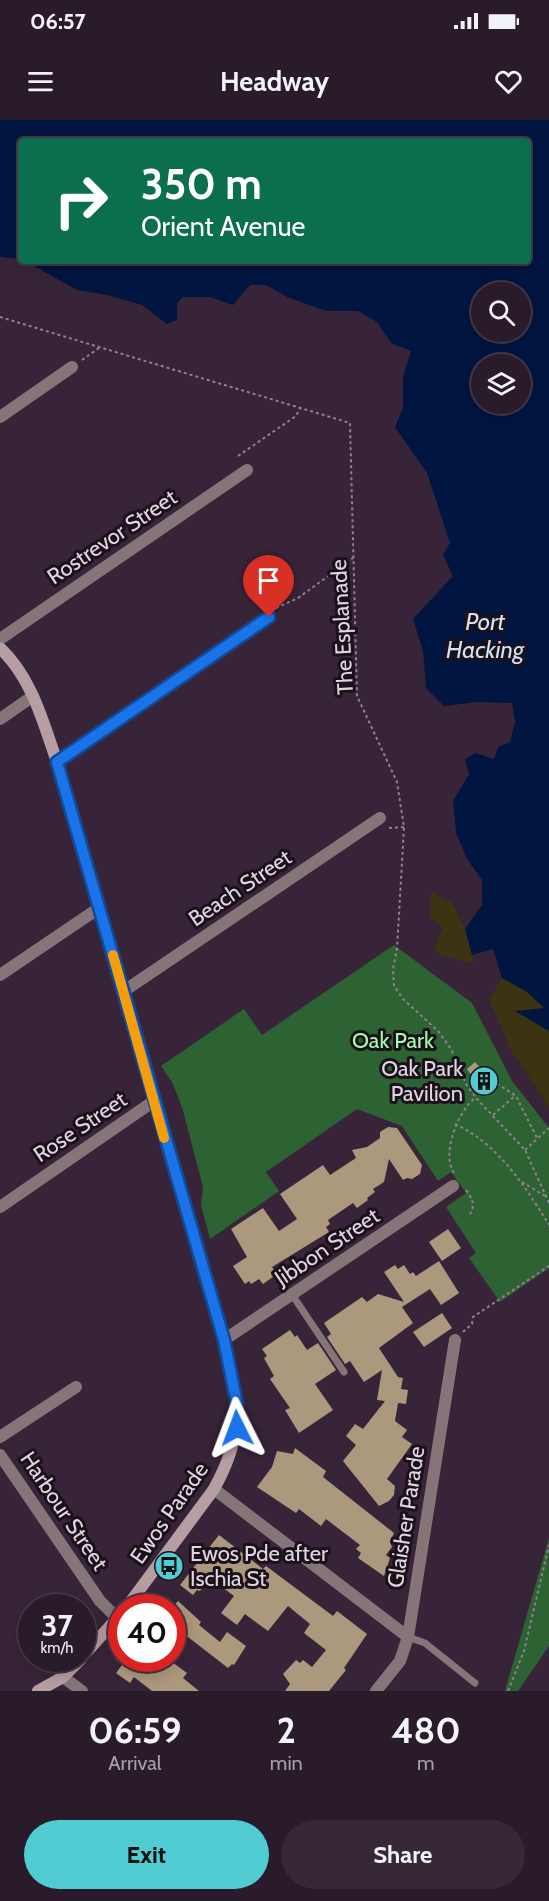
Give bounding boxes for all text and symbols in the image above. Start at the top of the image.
text: 06:57 [30,8,86,35]
icon: menu [24,65,57,98]
text: Headway [220,65,329,98]
icon: heart [492,65,525,98]
text: 350 m [141,158,262,210]
icon: right [42,162,120,240]
text: Orient Avenue [141,210,305,243]
map controls [471,282,531,414]
button: search [471,282,531,342]
button: layers [471,354,531,414]
street label: Rostrevor Street [42,483,182,590]
pin [243,555,294,617]
street label: The Esplanade [325,559,359,695]
icon: arrive [252,564,285,597]
water label: Port Hacking [446,607,525,664]
street label: Beach Street [183,843,297,932]
park label: Oak Park [352,1027,434,1054]
place label: Oak Park Pavilion [381,1055,463,1107]
building icon: Oak Park Pavilion [468,1065,500,1097]
street label: Rose Street [28,1086,132,1168]
street label: Jibbon Street [269,1202,385,1292]
position arrow [205,1396,269,1460]
street label: Glaisher Parade [381,1444,431,1590]
street label: Harbour Street [14,1447,114,1576]
street label: Ewos Parade [124,1457,214,1569]
place label: Ewos Pde after Ischia St [190,1540,328,1592]
bus stop icon: Ewos Pde after Ischia St [153,1550,185,1582]
speed limit sign: 40 [108,1594,186,1672]
text: 37 [41,1607,73,1644]
text: km/h [41,1639,73,1657]
text: 06:59 [88,1708,182,1752]
text: 2 [277,1708,296,1752]
text: 480 [391,1708,461,1752]
text: Arrival [108,1751,162,1775]
text: min [270,1751,303,1775]
text: m [417,1751,435,1775]
button: Exit [24,1820,269,1889]
button: Share [281,1820,525,1889]

